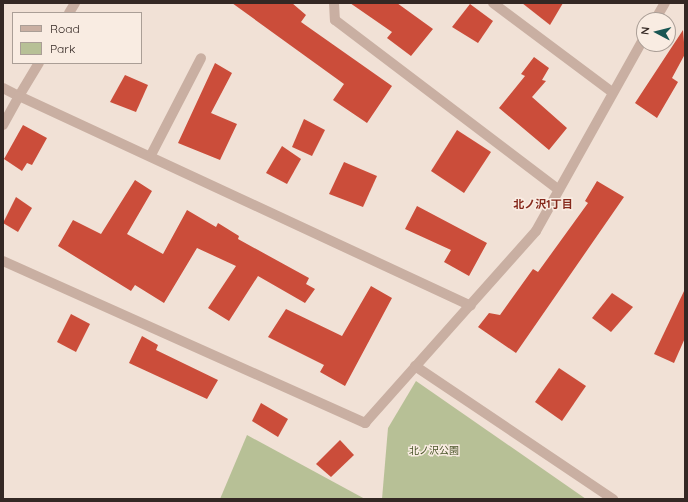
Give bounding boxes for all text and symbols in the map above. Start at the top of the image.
legend [12,12,142,64]
north arrow [636,12,676,52]
text: Road [50,21,80,36]
text: N [638,26,653,36]
text: Park [50,41,75,56]
district label: 北ノ沢1丁目 [513,197,573,211]
park label: 北ノ沢公園 [409,445,459,457]

